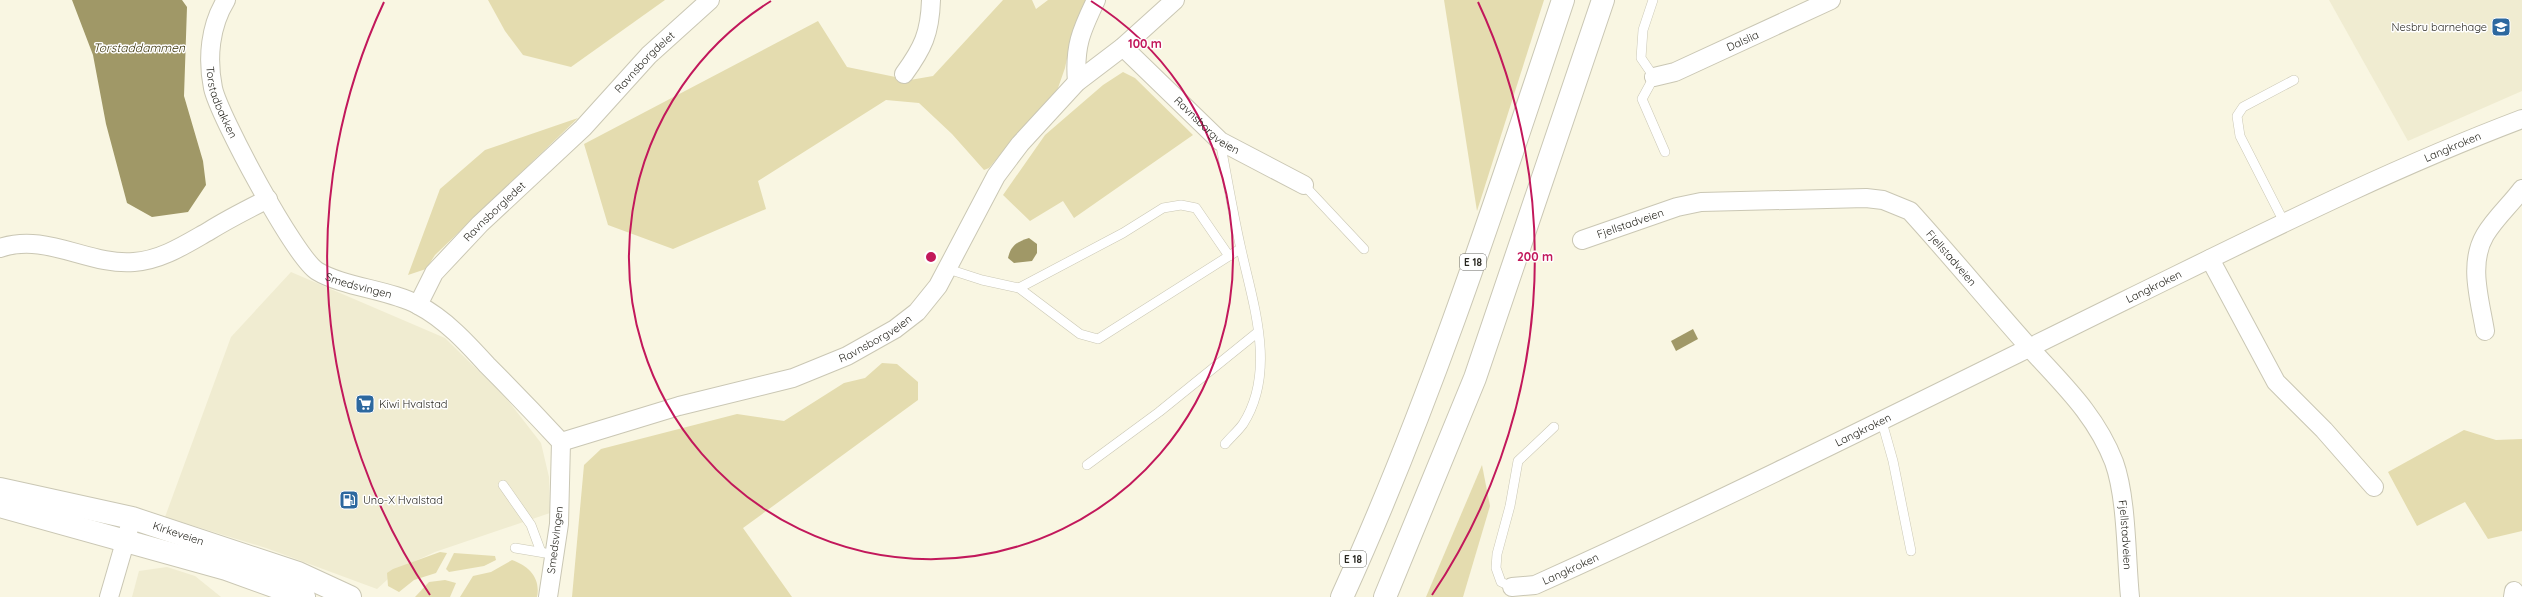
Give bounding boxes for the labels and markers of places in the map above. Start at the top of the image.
school or university icon: Nesbru barnehage [2490,16,2512,38]
place label: Nesbru barnehage [2392,20,2487,34]
centre of rings [924,250,938,264]
supermarket icon: Kiwi Hvalstad [354,393,376,415]
place label: Kiwi Hvalstad [379,397,448,411]
fuel station icon: Uno-X Hvalstad [338,489,360,511]
place label: Uno-X Hvalstad [363,493,443,507]

